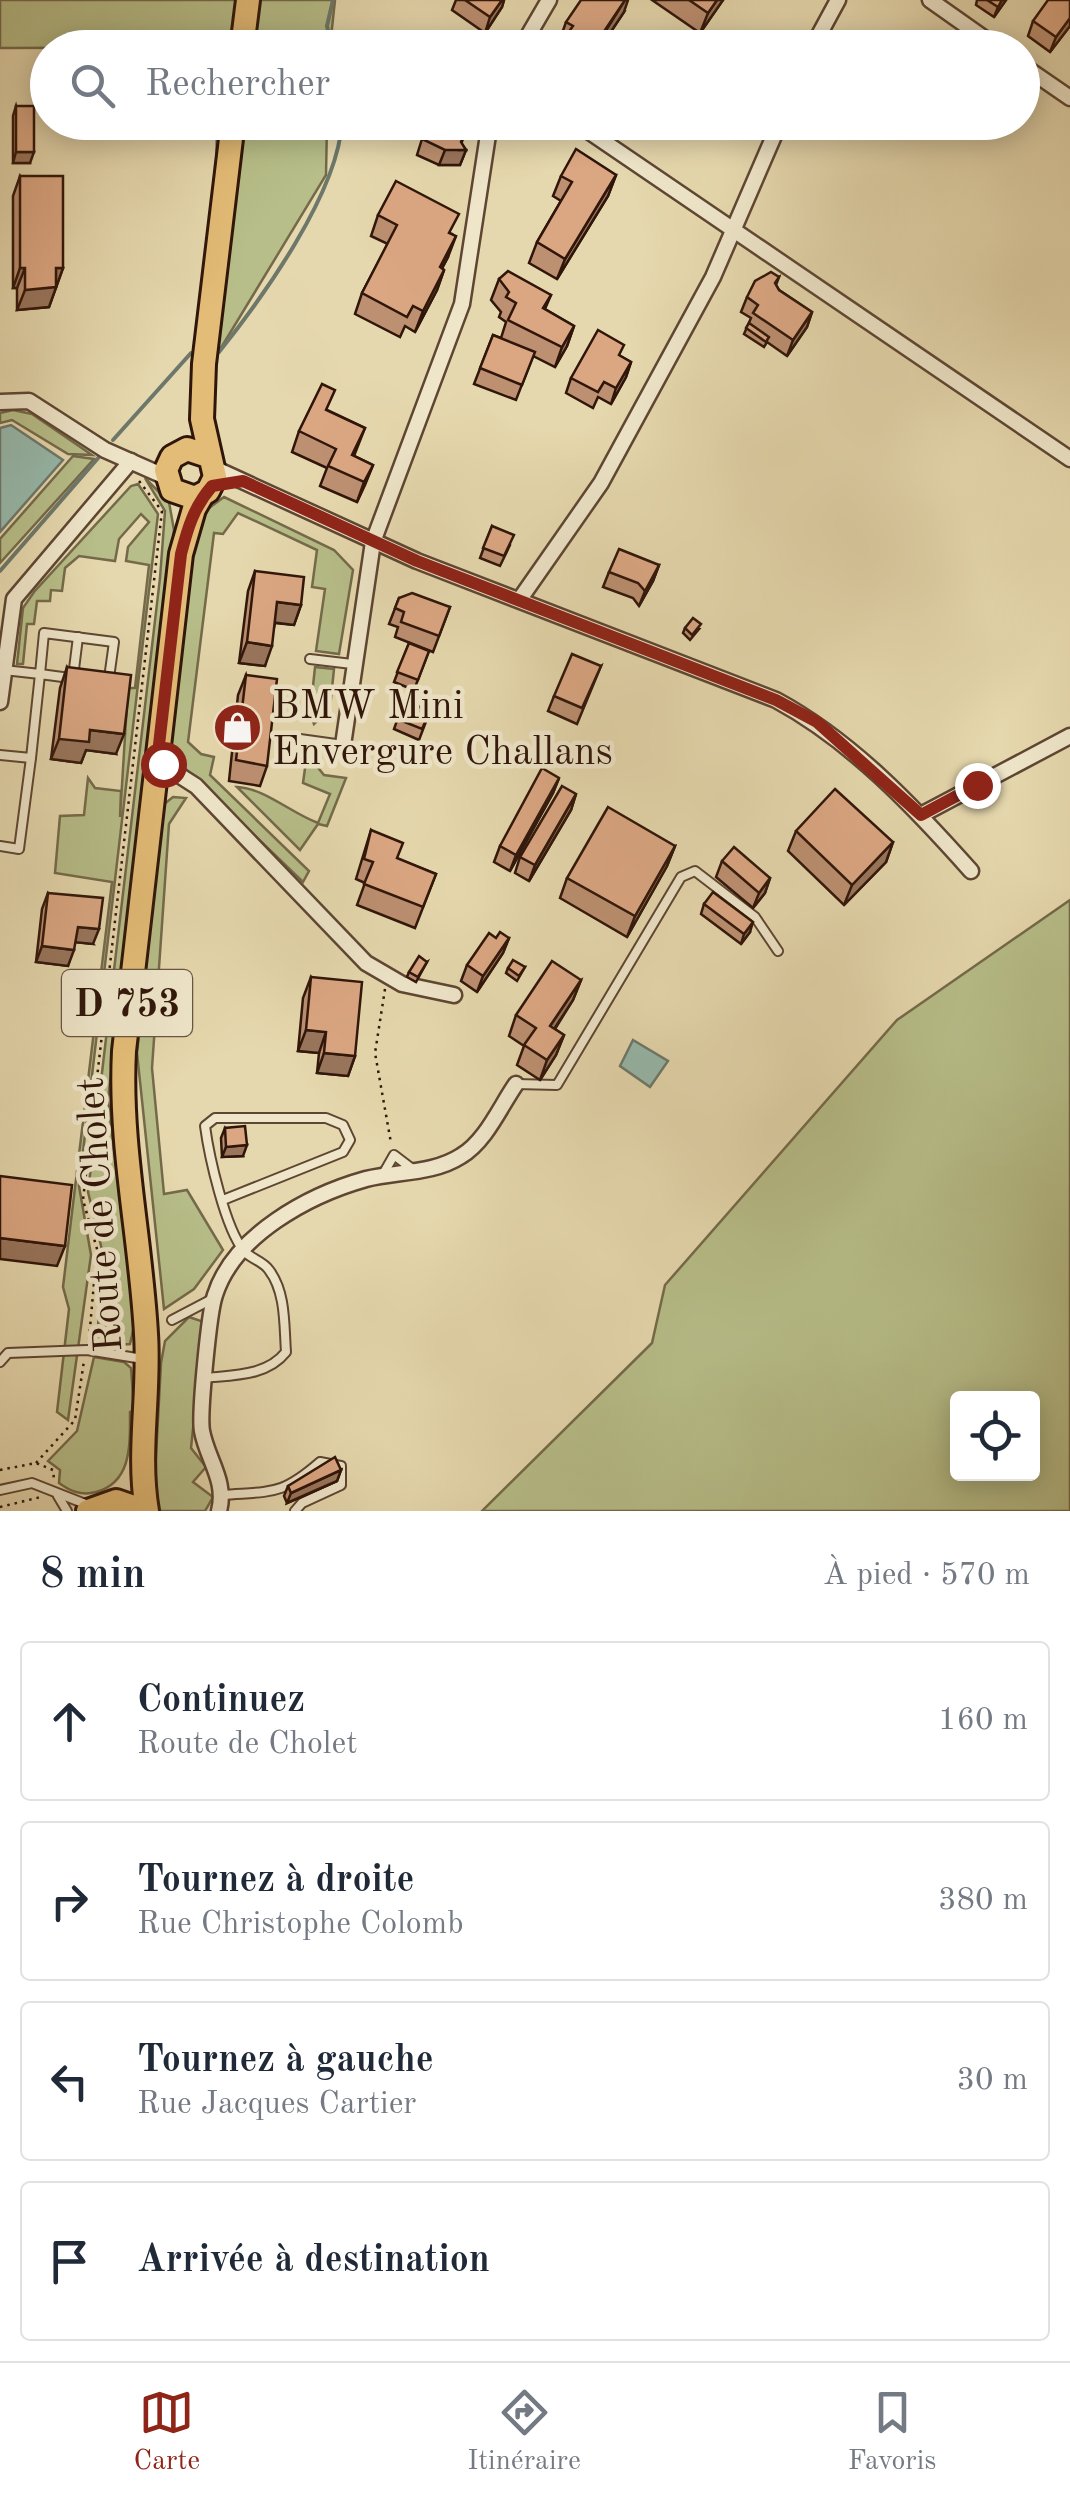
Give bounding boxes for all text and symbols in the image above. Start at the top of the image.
search box [30,30,1040,140]
icon: search [65,58,120,113]
text: Rechercher [145,66,330,104]
place label: BMW Mini Envergure Challans [272,688,613,774]
shop icon: BMW Mini Envergure Challans [211,701,263,753]
route start [141,742,187,788]
route end [955,763,1001,809]
road number: D 753 [62,970,192,1036]
street label: Route de Cholet [72,1076,132,1354]
map controls [950,1391,1040,1481]
button: locate [950,1391,1040,1481]
text: 8 min [40,1555,146,1597]
text: À pied · 570 m [823,1560,1030,1592]
text: Continuez [137,1682,305,1720]
icon: ahead [42,1694,97,1749]
text: 160 m [938,1705,1028,1737]
text: Route de Cholet [137,1729,357,1761]
text: Tournez à droite [137,1862,415,1900]
icon: right [42,1874,97,1929]
text: 380 m [938,1885,1028,1917]
text: Rue Christophe Colomb [137,1909,464,1941]
text: Tournez à gauche [137,2042,434,2080]
icon: left [42,2054,97,2109]
text: 30 m [957,2065,1028,2097]
text: Rue Jacques Cartier [137,2089,417,2121]
icon: arrive [42,2234,97,2289]
text: Arrivée à destination [137,2242,490,2280]
tab: Carte [133,2385,200,2480]
tab: Itinéraire [467,2385,581,2480]
tab: Favoris [848,2385,937,2480]

